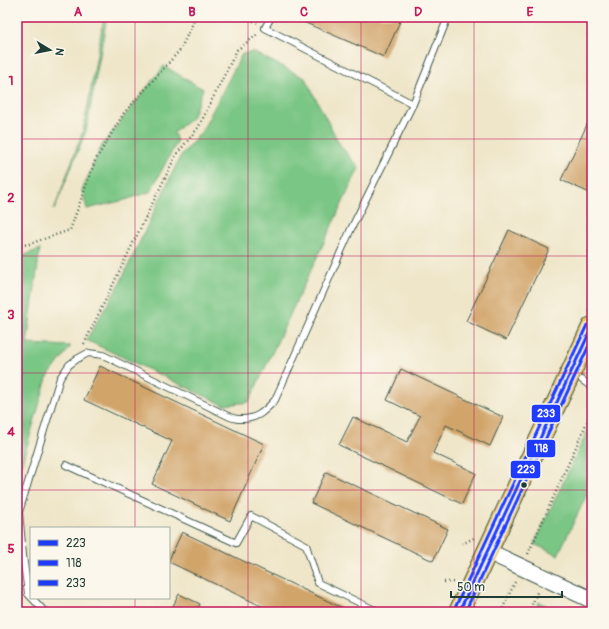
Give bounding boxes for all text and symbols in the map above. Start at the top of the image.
text: A [74,4,83,20]
text: B [188,4,196,20]
text: C [300,4,308,20]
text: D [414,4,422,20]
text: E [527,4,534,20]
north arrow [30,30,70,70]
text: N [52,47,66,57]
text: 1 [8,73,14,89]
text: 2 [7,190,15,206]
text: 3 [7,307,15,323]
line badge: 233 [531,404,561,423]
text: 233 [537,407,555,420]
text: 4 [7,424,15,440]
line badge: 118 [526,439,556,458]
text: 118 [534,442,549,455]
line badge: 223 [510,460,541,479]
text: 223 [517,463,535,476]
unlabelled marker [519,480,529,490]
legend [30,527,170,599]
text: 223 [66,536,86,551]
text: 5 [7,541,15,557]
text: 118 [66,556,81,571]
scale bar [451,573,562,599]
text: 233 [66,576,86,591]
text: 50 m [457,580,485,595]

